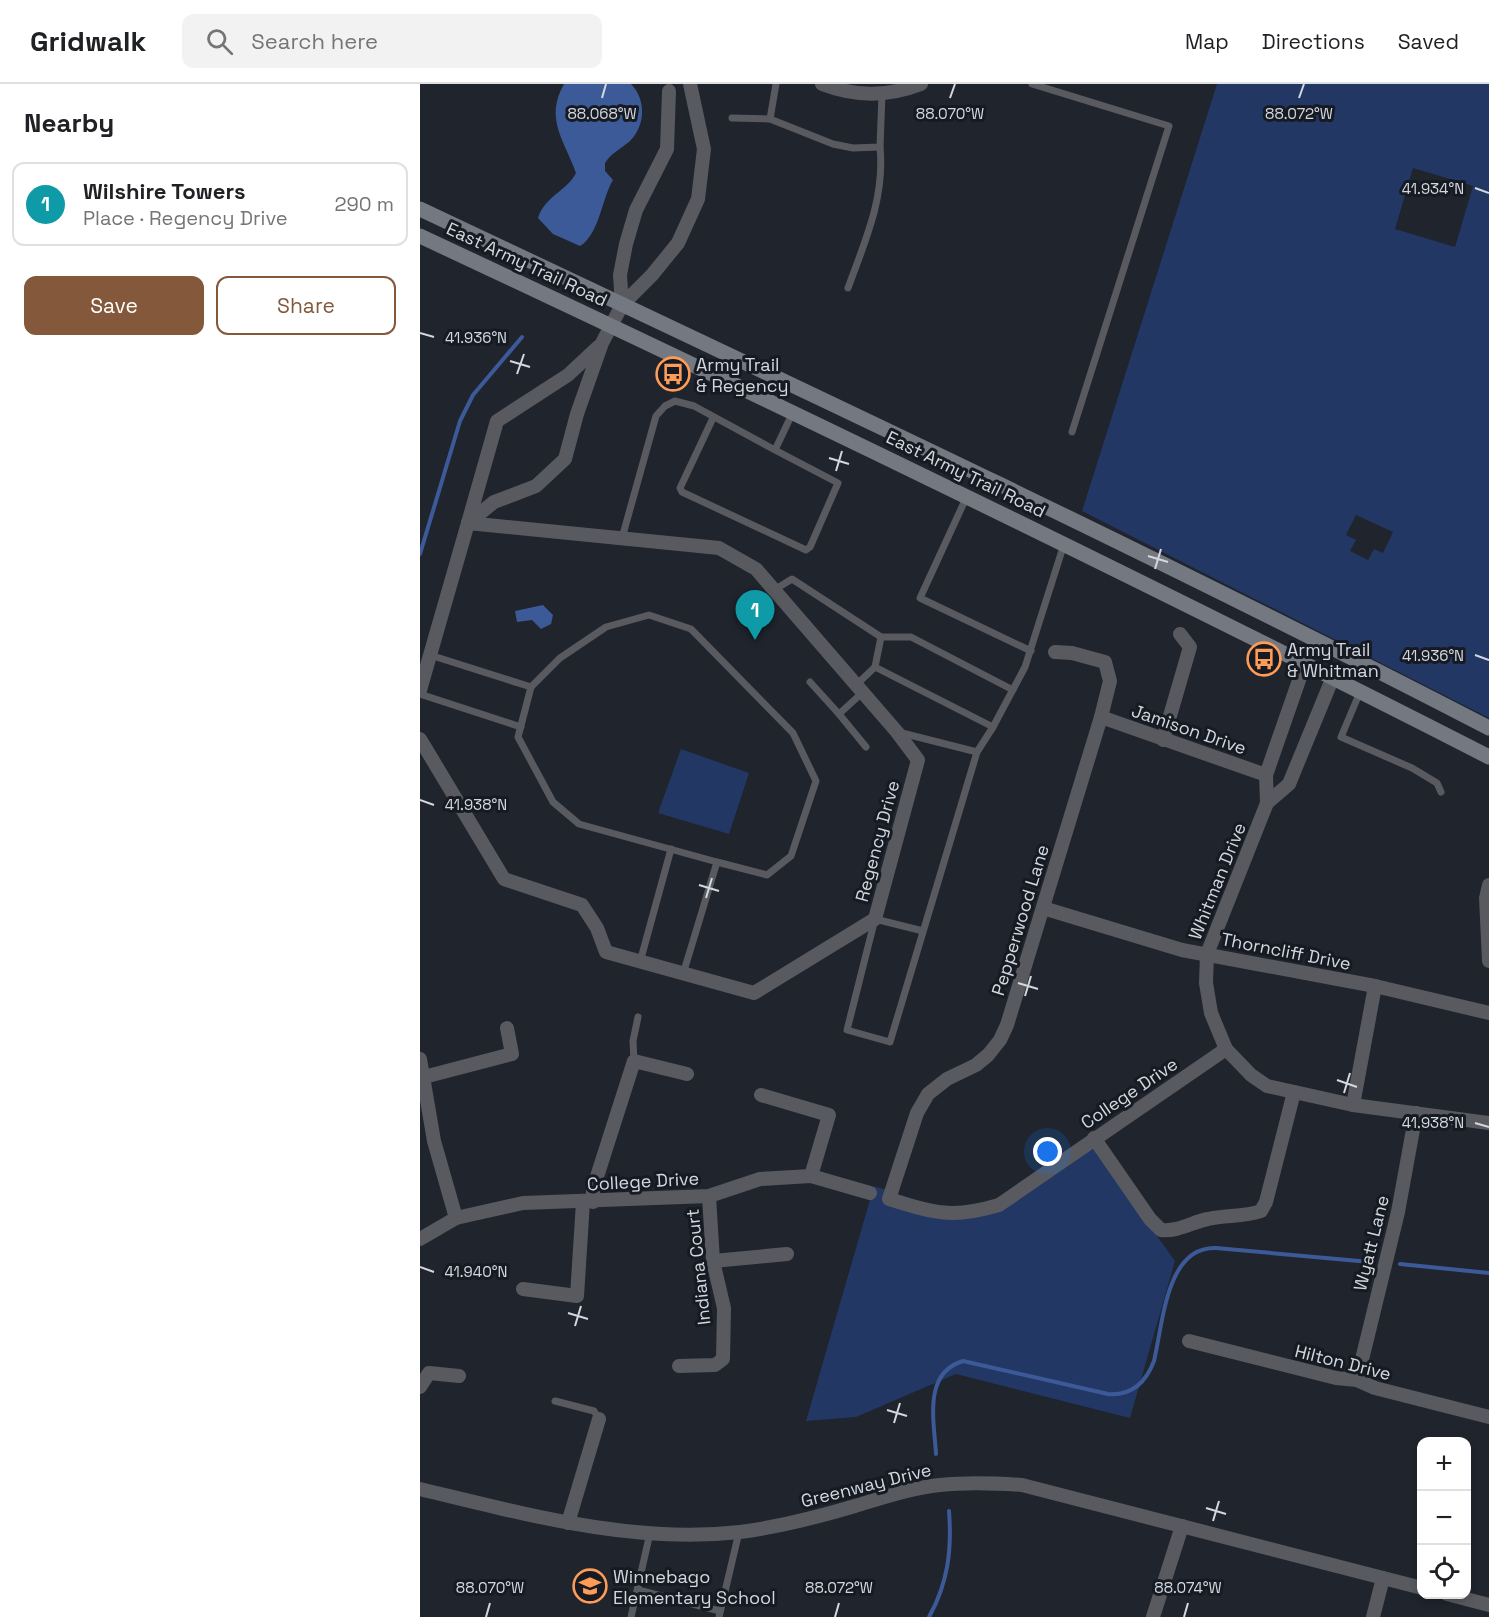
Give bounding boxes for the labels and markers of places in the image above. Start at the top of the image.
place label: Army Trail & Regency [696,353,789,397]
bus stop icon: Army Trail & Regency [655,356,691,392]
pin: 1 [736,590,774,640]
place label: Army Trail & Whitman [1287,638,1379,682]
bus stop icon: Army Trail & Whitman [1246,641,1282,677]
place label: Winnebago Elementary School [613,1565,776,1609]
school or university icon: Winnebago Elementary School [572,1568,608,1604]

